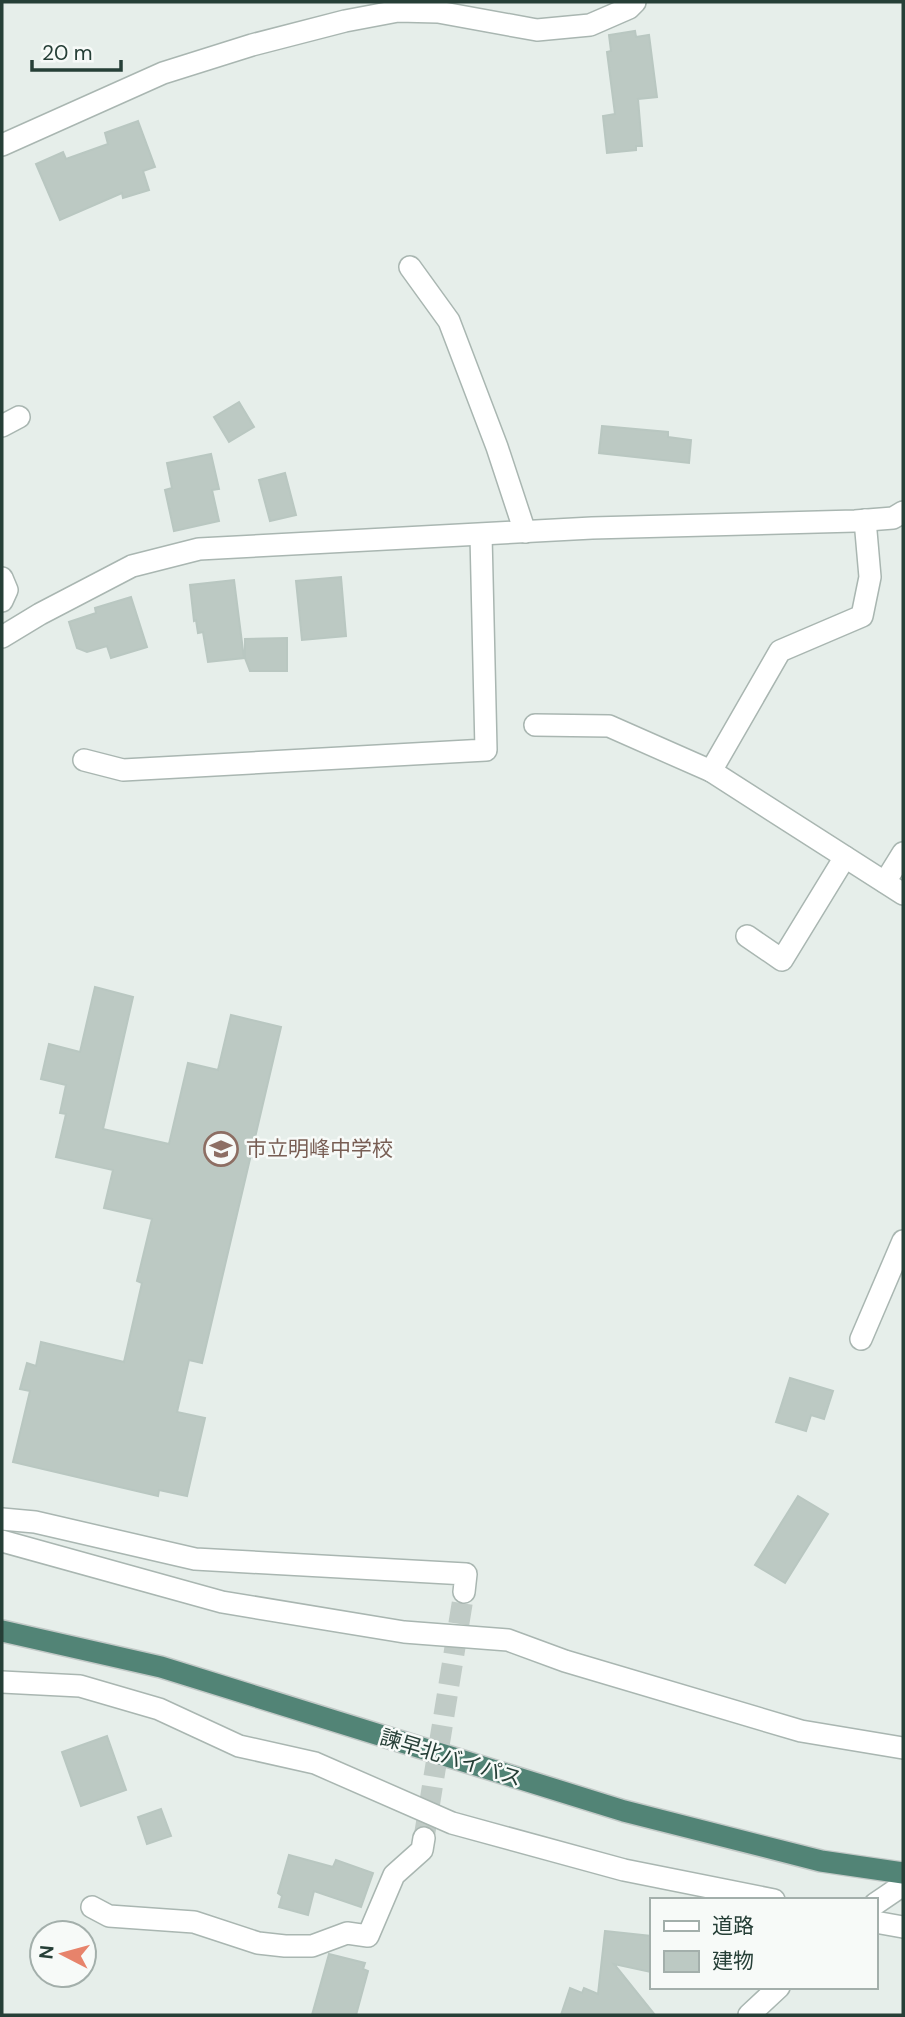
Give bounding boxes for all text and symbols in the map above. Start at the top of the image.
scale bar [32,28,121,72]
text: 20 m [42,39,93,67]
school or university icon: 市立明峰中学校 [202,1130,240,1168]
place label: 市立明峰中学校 [246,1135,393,1163]
street label: 諫早北バイパス [377,1723,525,1793]
legend [650,1898,877,1989]
text: 道路 [712,1912,754,1940]
north arrow [28,1919,98,1989]
text: N [33,1944,60,1960]
text: 建物 [712,1947,754,1975]

